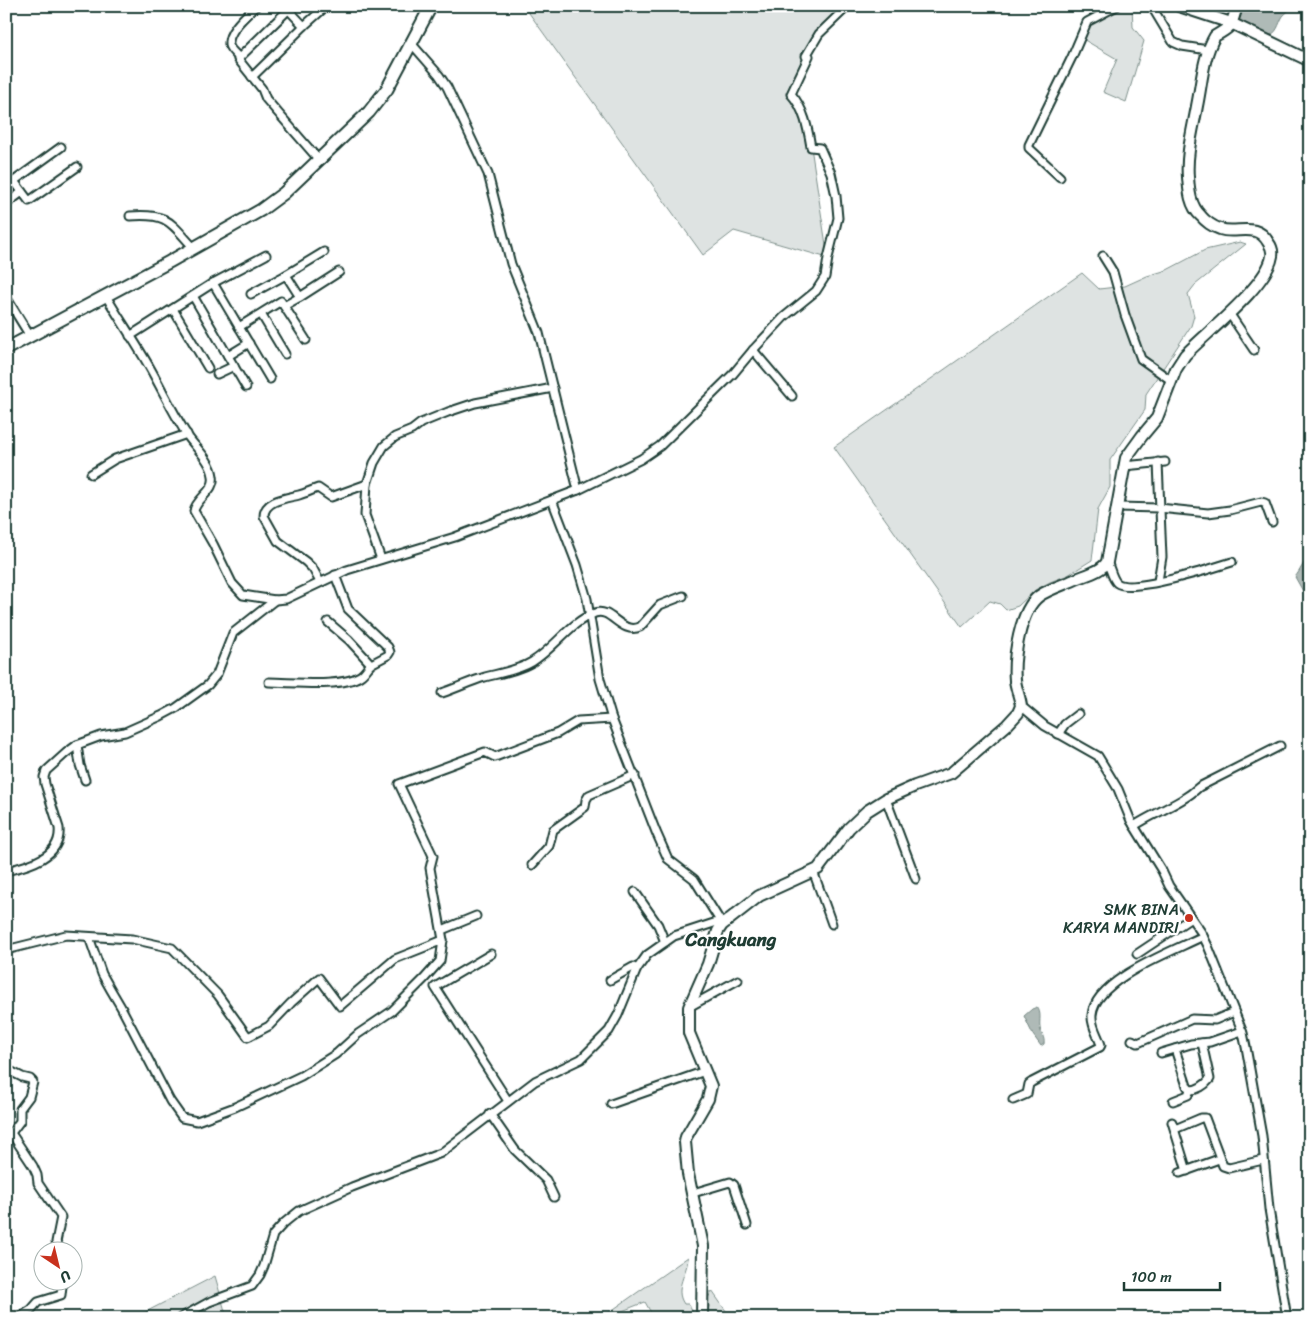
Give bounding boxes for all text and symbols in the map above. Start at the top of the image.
place label: SMK BINA KARYA MANDIRI [1063,895,1179,942]
marker: SMK BINA KARYA MANDIRI [1183,912,1195,924]
district label: Cangkuang [685,923,777,956]
north arrow [32,1242,82,1292]
scale bar [1124,1259,1220,1291]
text: U [54,1263,76,1290]
text: 100 m [1131,1264,1172,1290]

